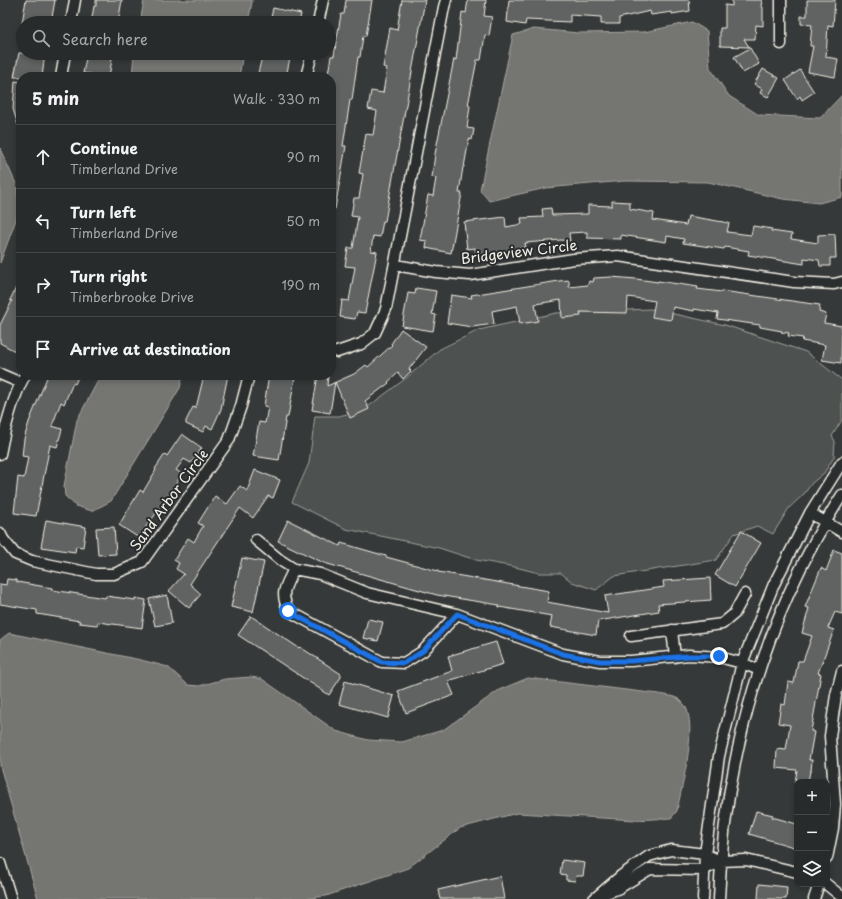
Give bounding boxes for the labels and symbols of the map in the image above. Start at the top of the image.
street label: Bridgeview Circle [460,234,578,269]
street label: Sand Arbor Circle [124,444,213,555]
route start [279,602,297,620]
route end [710,647,728,665]

